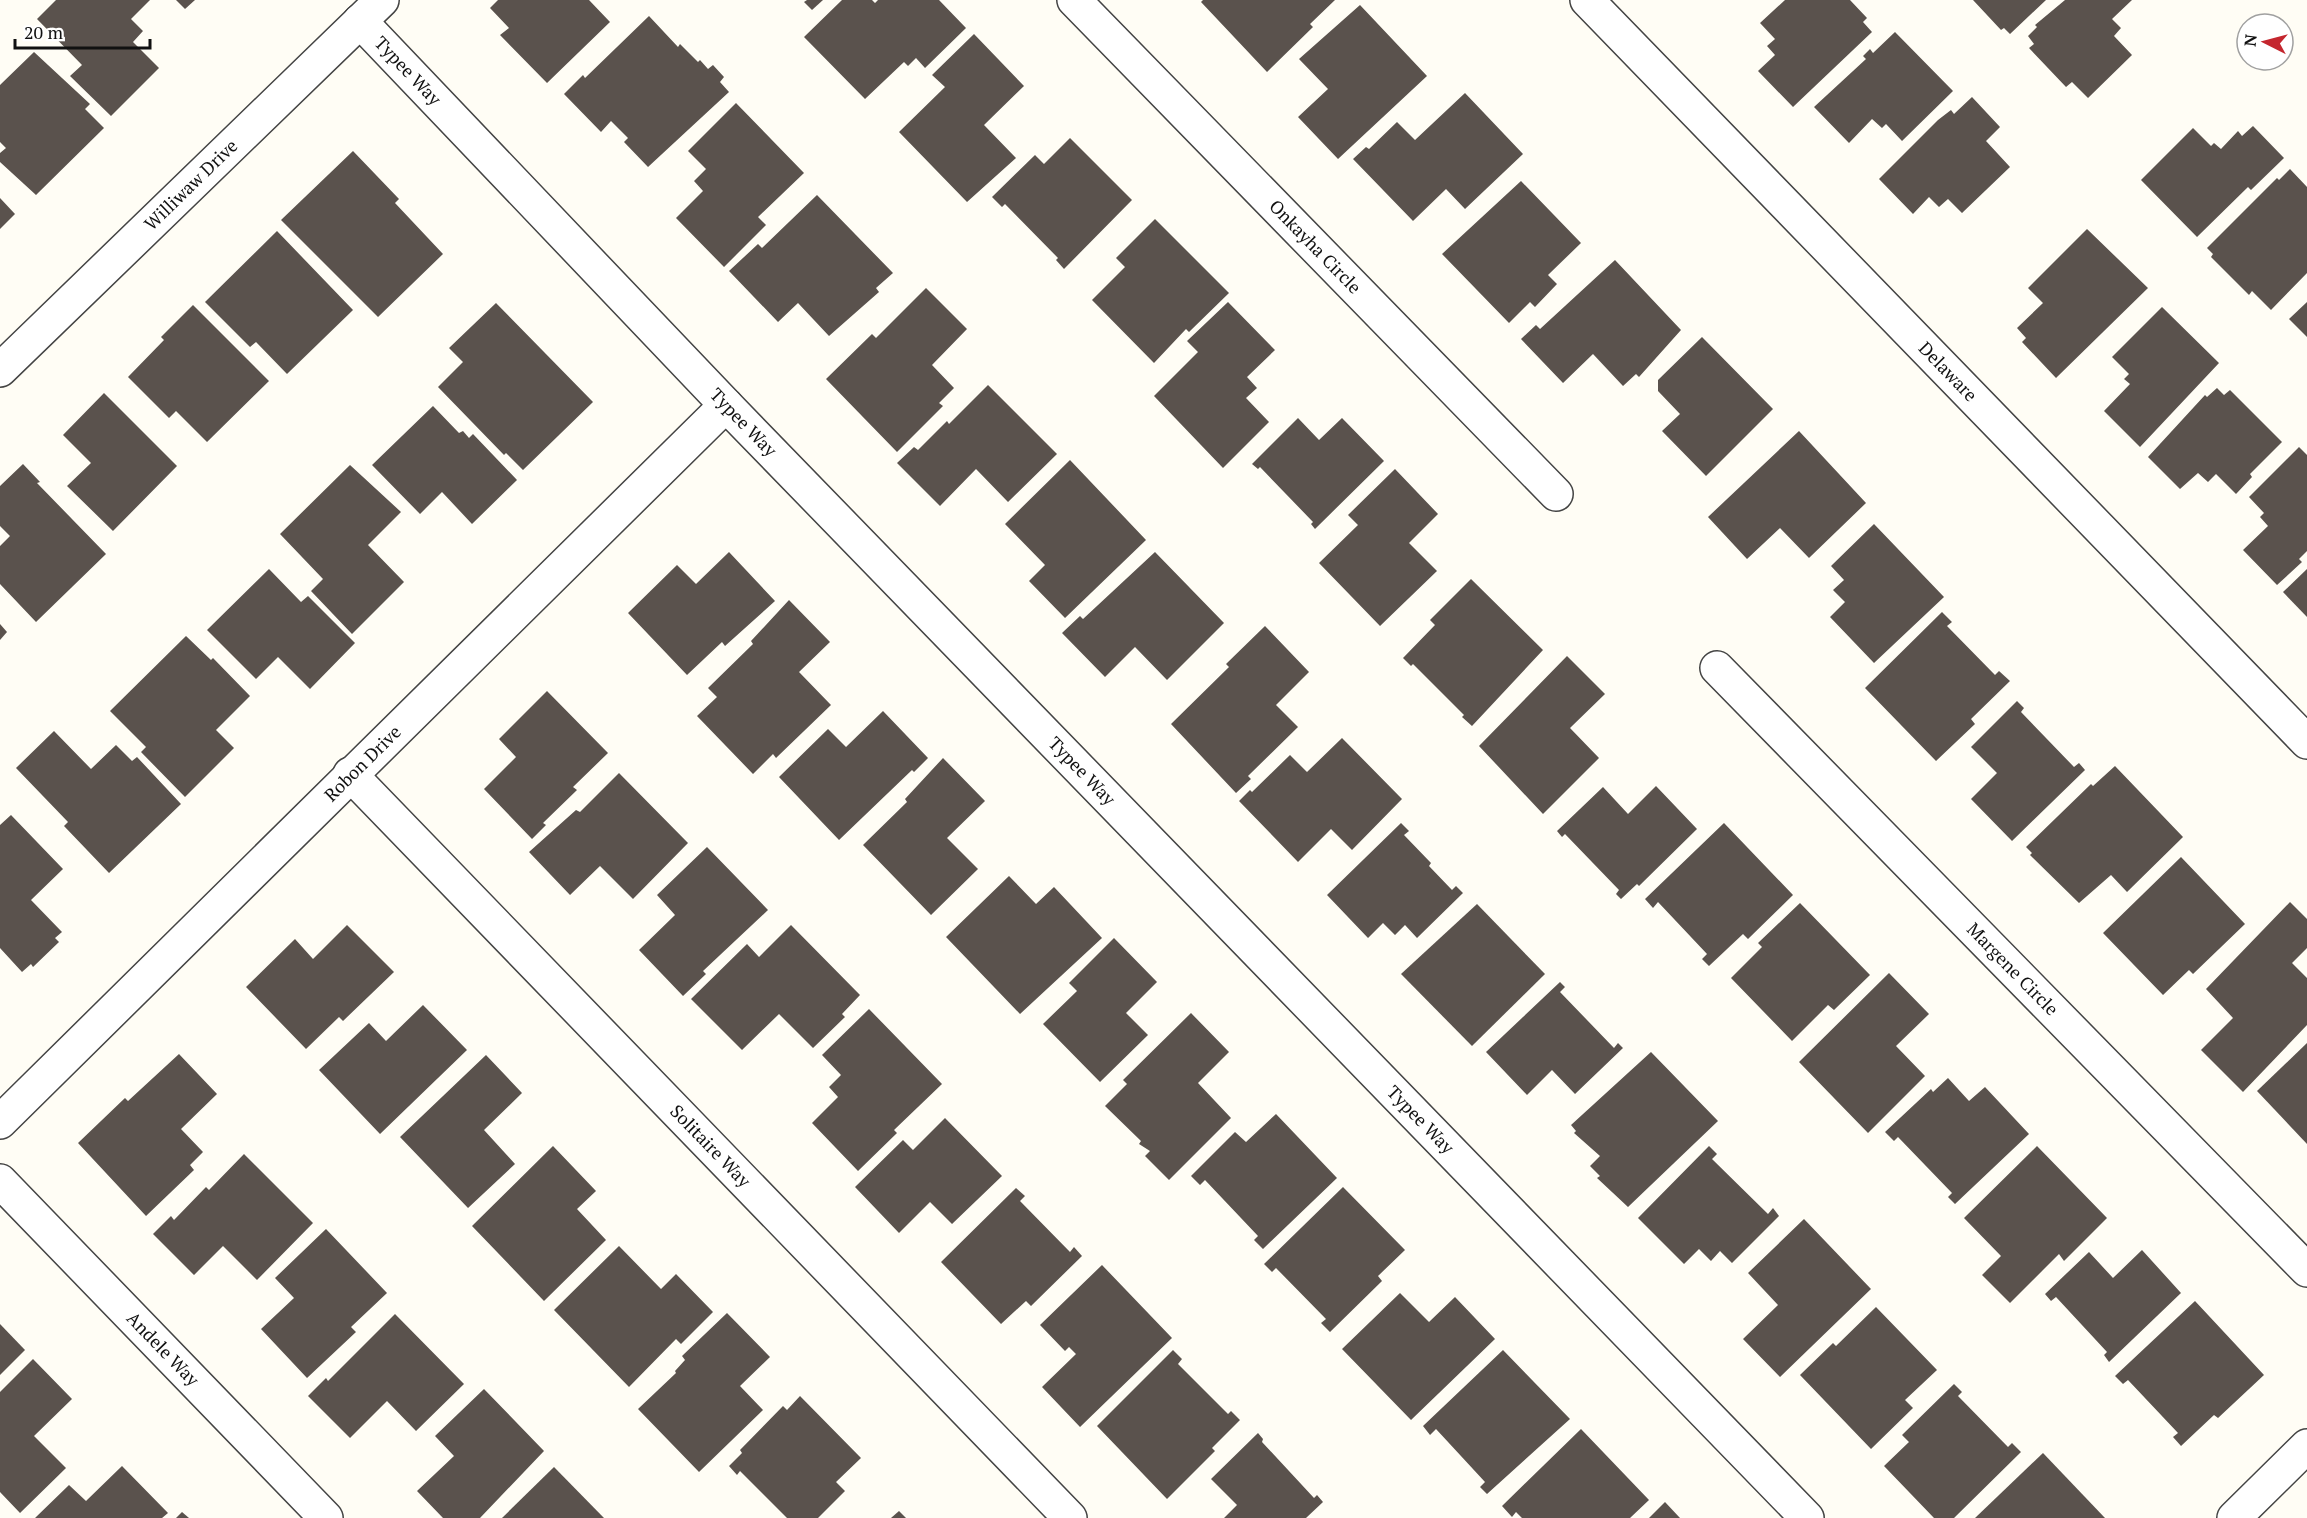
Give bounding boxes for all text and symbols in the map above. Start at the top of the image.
scale bar [15,12,150,50]
north arrow [2235,12,2295,72]
text: 20 m [24,20,64,44]
street label: Typee Way [370,31,448,111]
text: N [2239,33,2262,48]
street label: Williwaw Drive [139,133,242,235]
street label: Onkayha Circle [1264,194,1367,298]
street label: Delaware [1914,336,1983,406]
street label: Typee Way [705,382,783,462]
street label: Robon Drive [319,720,406,806]
street label: Typee Way [1044,731,1122,811]
street label: Margene Circle [1962,917,2064,1020]
street label: Typee Way [1382,1080,1460,1159]
street label: Solitaire Way [666,1099,757,1193]
street label: Andele Way [122,1306,206,1392]

